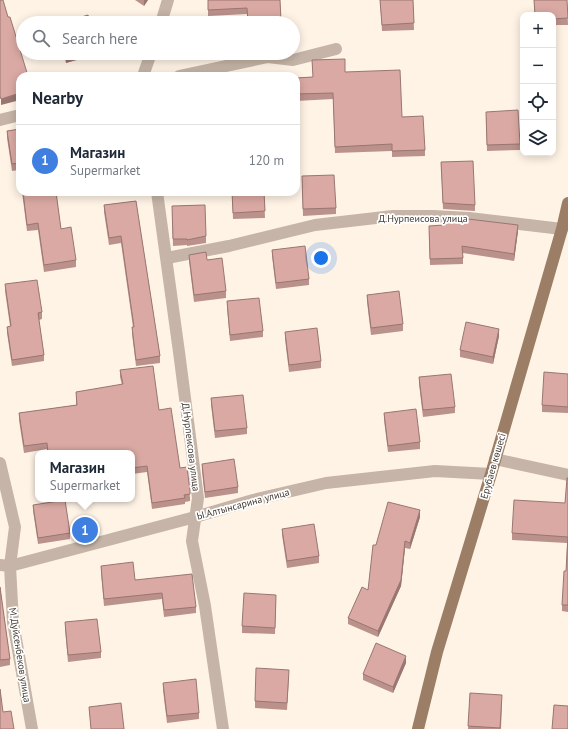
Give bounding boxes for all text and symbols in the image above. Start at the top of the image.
map controls [520,12,556,156]
button: + [520,12,556,48]
search box [16,16,300,60]
icon: search [30,27,52,49]
text: Search here [62,29,138,48]
button: − [520,48,556,84]
button: locate [520,84,556,120]
text: Nearby [32,87,83,109]
button: layers [520,120,556,156]
text: Магазин [70,143,125,162]
text: 1 [41,152,49,169]
text: 120 m [249,152,284,169]
text: Supermarket [70,162,140,179]
street label: Д.Нурпеисова улица [378,212,468,225]
your location [311,248,331,268]
street label: Д.Нурпеисова улица [179,402,203,492]
street label: Ерубаев көшесі [477,432,509,500]
popup [35,450,135,502]
text: Магазин [50,458,105,477]
text: Supermarket [50,477,120,494]
street label: Ы.Алтынсарина улица [195,485,291,523]
pin: 1 [72,515,98,545]
street label: М.Дуйсенбеков улица [6,607,34,703]

